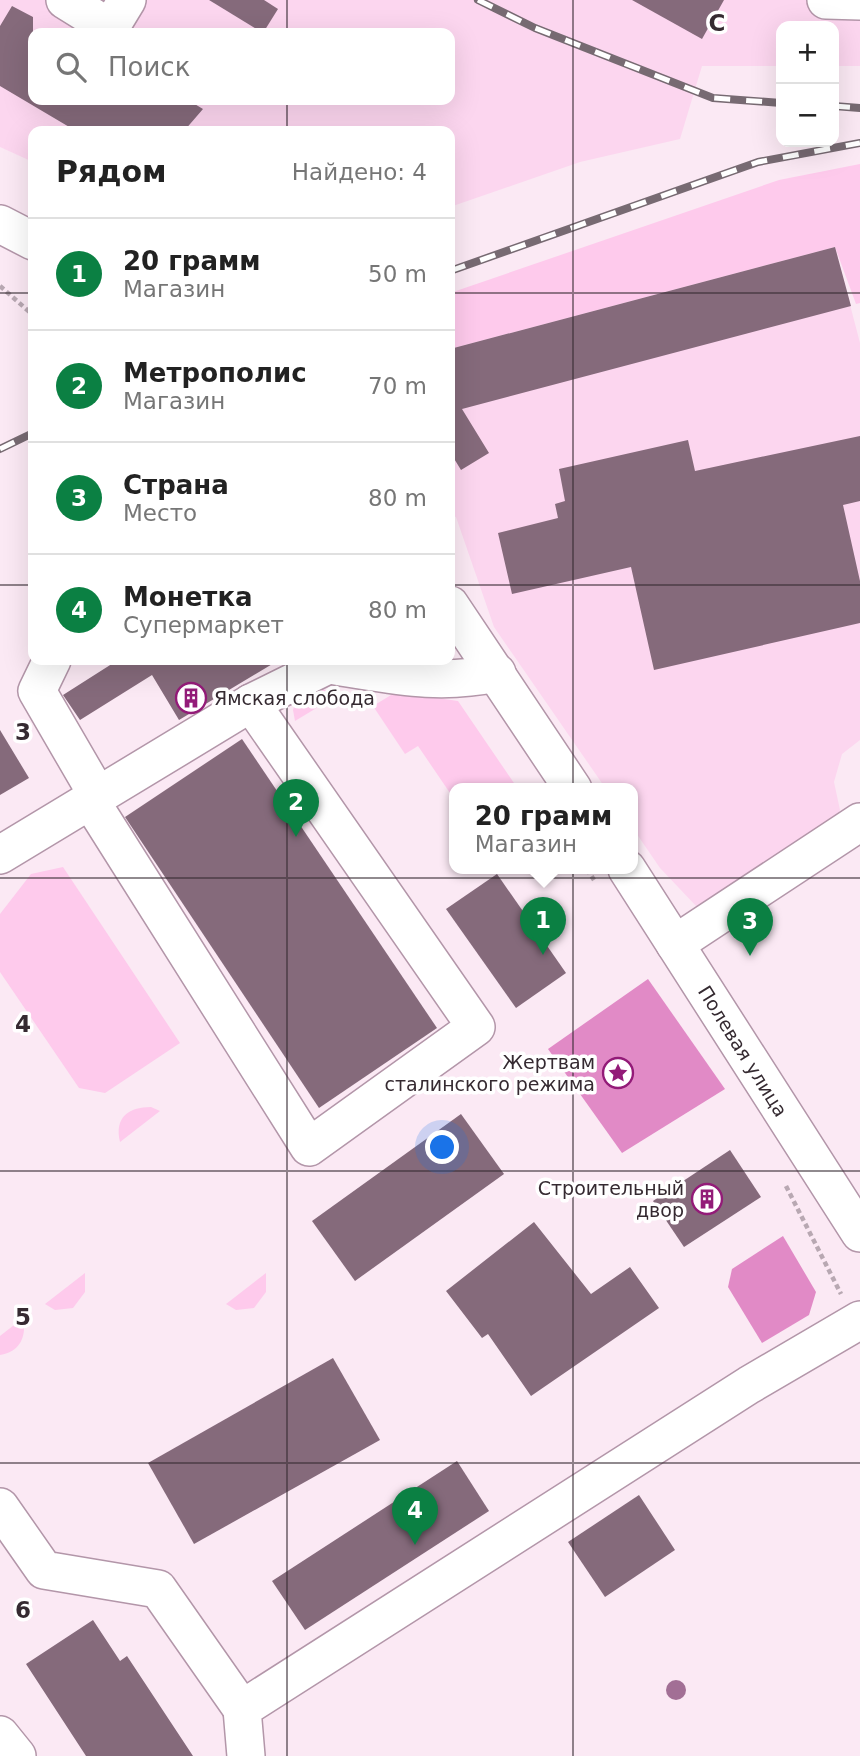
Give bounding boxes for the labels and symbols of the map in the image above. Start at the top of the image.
text: C [709,10,725,36]
building icon: Ямская слобода [174,681,208,715]
place label: Ямская слобода [214,687,375,709]
text: 3 [15,719,31,745]
pin: 2 [273,779,319,837]
pin: 1 [520,897,566,955]
pin: 3 [727,898,773,956]
street label: Полевая улица [694,981,792,1121]
text: 4 [15,1011,31,1037]
place label: Жертвам сталинского режима [385,1051,595,1095]
place icon: Жертвам сталинского режима [601,1056,635,1090]
your location [425,1130,459,1164]
place label: Строительный двор [538,1177,684,1221]
building icon: Строительный двор [690,1182,724,1216]
text: 5 [15,1304,31,1330]
pin: 4 [392,1487,438,1545]
text: 6 [15,1597,31,1623]

